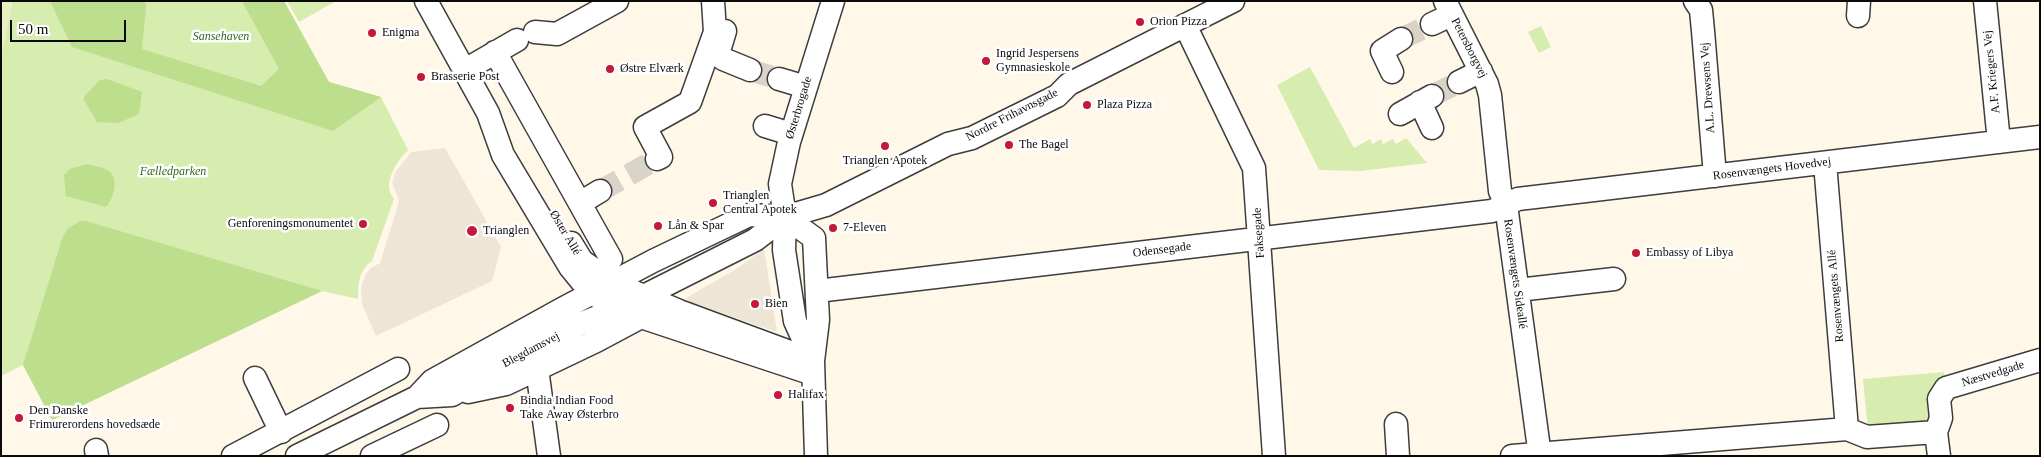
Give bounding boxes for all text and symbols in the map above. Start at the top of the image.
scale bar [12,10,129,42]
place label: Orion Pizza [1150,15,1207,29]
street label: Petersborgvej [1448,15,1490,81]
marker: Orion Pizza [1134,16,1146,28]
text: 50 m [18,21,48,37]
place label: Enigma [382,26,419,40]
marker: Enigma [366,27,378,39]
park label: Sansehaven [193,30,249,44]
street label: A.F. Kriegers Vej [1980,30,2004,114]
street label: A.L. Drewsens Vej [1698,42,1718,134]
place label: Ingrid Jespersens Gymnasieskole [996,47,1079,75]
marker: Ingrid Jespersens Gymnasieskole [980,55,992,67]
place label: Østre Elværk [620,62,684,76]
marker: Østre Elværk [604,63,616,75]
place label: Brasserie Post [431,70,499,84]
marker: Brasserie Post [415,71,427,83]
street label: Østerbrogade [783,75,815,141]
street label: Nordre Frihavnsgade [963,86,1061,144]
place label: Plaza Pizza [1097,98,1152,112]
marker: Plaza Pizza [1081,99,1093,111]
place label: The Bagel [1019,138,1069,152]
marker: The Bagel [1003,139,1015,151]
marker: Trianglen Apotek [879,140,891,152]
place label: Trianglen Apotek [843,154,927,168]
street label: Rosenvængets Hovedvej [1712,155,1832,183]
park label: Fælledparken [140,165,206,179]
place label: Trianglen Central Apotek [723,189,797,217]
marker: Trianglen Central Apotek [707,197,719,209]
street label: Faksegade [1250,207,1268,259]
street label: Øster Allé [546,208,584,258]
place label: Genforeningsmonumentet [228,217,353,231]
marker: Genforeningsmonumentet [357,218,369,230]
street label: Rosenvængets Sideallé [1500,218,1530,330]
place label: Lån & Spar [668,219,724,233]
marker: Lån & Spar [652,220,664,232]
place label: 7-Eleven [843,221,886,235]
marker: 7-Eleven [827,222,839,234]
marker: Trianglen [465,224,479,238]
place label: Trianglen [483,224,529,238]
street label: Odensegade [1132,239,1192,261]
place label: Embassy of Libya [1646,246,1733,260]
marker: Embassy of Libya [1630,247,1642,259]
street label: Rosenvængets Allé [1825,249,1847,343]
place label: Bien [765,297,788,311]
marker: Bien [749,298,761,310]
street label: Blegdamsvej [500,329,562,371]
street label: Næstvedgade [1960,358,2026,390]
place label: Halifax [788,388,824,402]
marker: Halifax [772,389,784,401]
place label: Bindia Indian Food Take Away Østerbro [520,394,619,422]
marker: Bindia Indian Food Take Away Østerbro [504,402,516,414]
place label: Den Danske Frimurerordens hovedsæde [29,404,160,432]
marker: Den Danske Frimurerordens hovedsæde [13,412,25,424]

